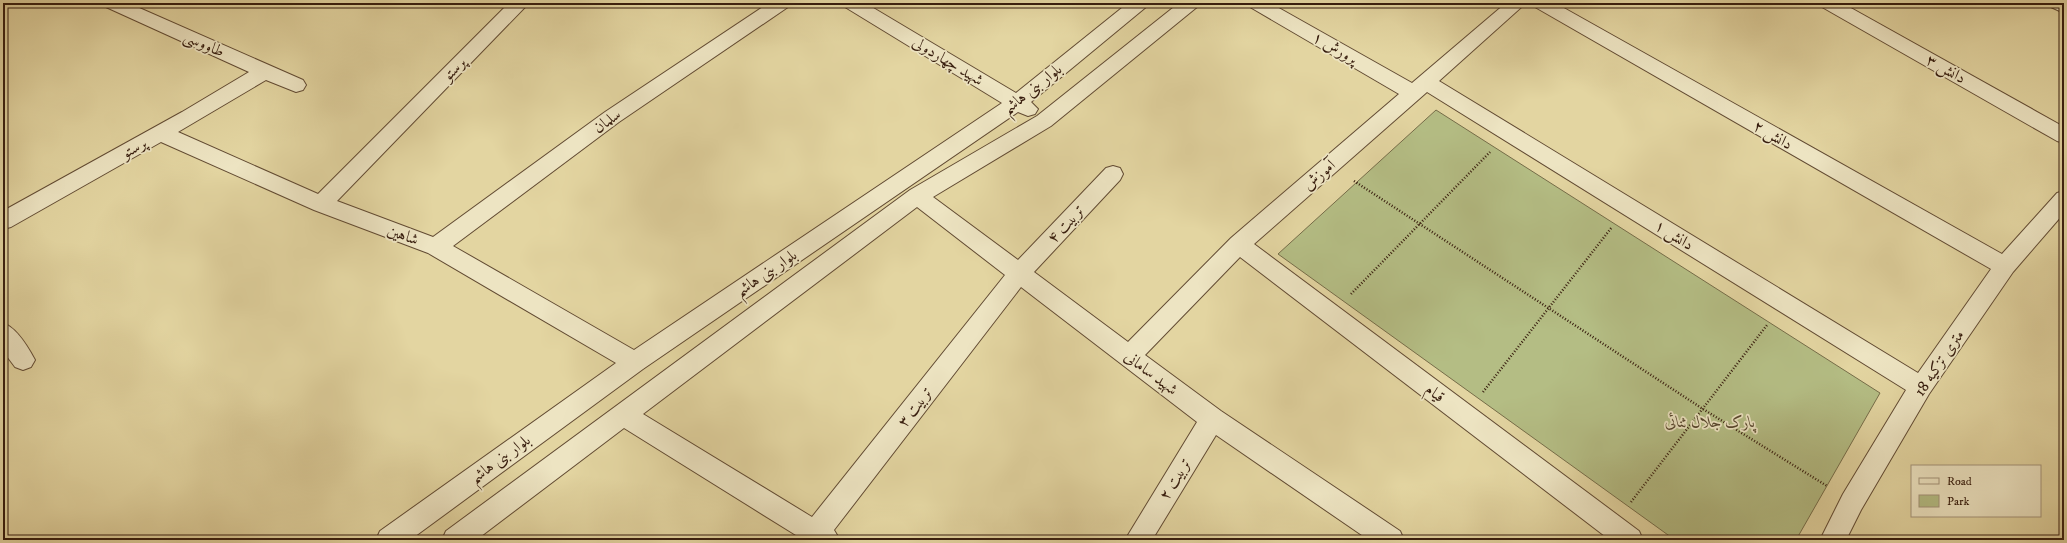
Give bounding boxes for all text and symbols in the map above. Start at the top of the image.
street label: طاووسی [180,26,228,63]
street label: پرورش ۱ [1309,27,1363,70]
street label: شهید چهاردولی [909,32,987,90]
street label: دانش ۳ [1923,50,1969,88]
street label: پرستو [436,51,472,87]
street label: بلوار بنی هاشم [998,59,1070,123]
street label: سلمان [589,104,625,138]
street label: دانش ۲ [1750,116,1796,154]
street label: پرستو [116,132,152,164]
street label: آموزش [1298,154,1341,195]
street label: تربیت ۴ [1043,200,1089,248]
street label: دانش ۱ [1651,215,1697,255]
street label: شاهین [384,220,422,250]
street label: بلوار بنی هاشم [731,245,804,306]
street label: 18 متری تزکیه [1909,326,1969,400]
street label: شهید سامانی [1120,346,1182,400]
street label: قیام [1419,379,1449,410]
street label: تربیت ۳ [893,383,937,431]
park label: پارک جلال ثنائی [1665,412,1757,433]
street label: بلوار بنی هاشم [466,430,538,493]
street label: تربیت ۲ [1154,454,1196,504]
legend [1911,465,2041,517]
text: Road [1947,474,1972,489]
text: Park [1947,494,1969,509]

